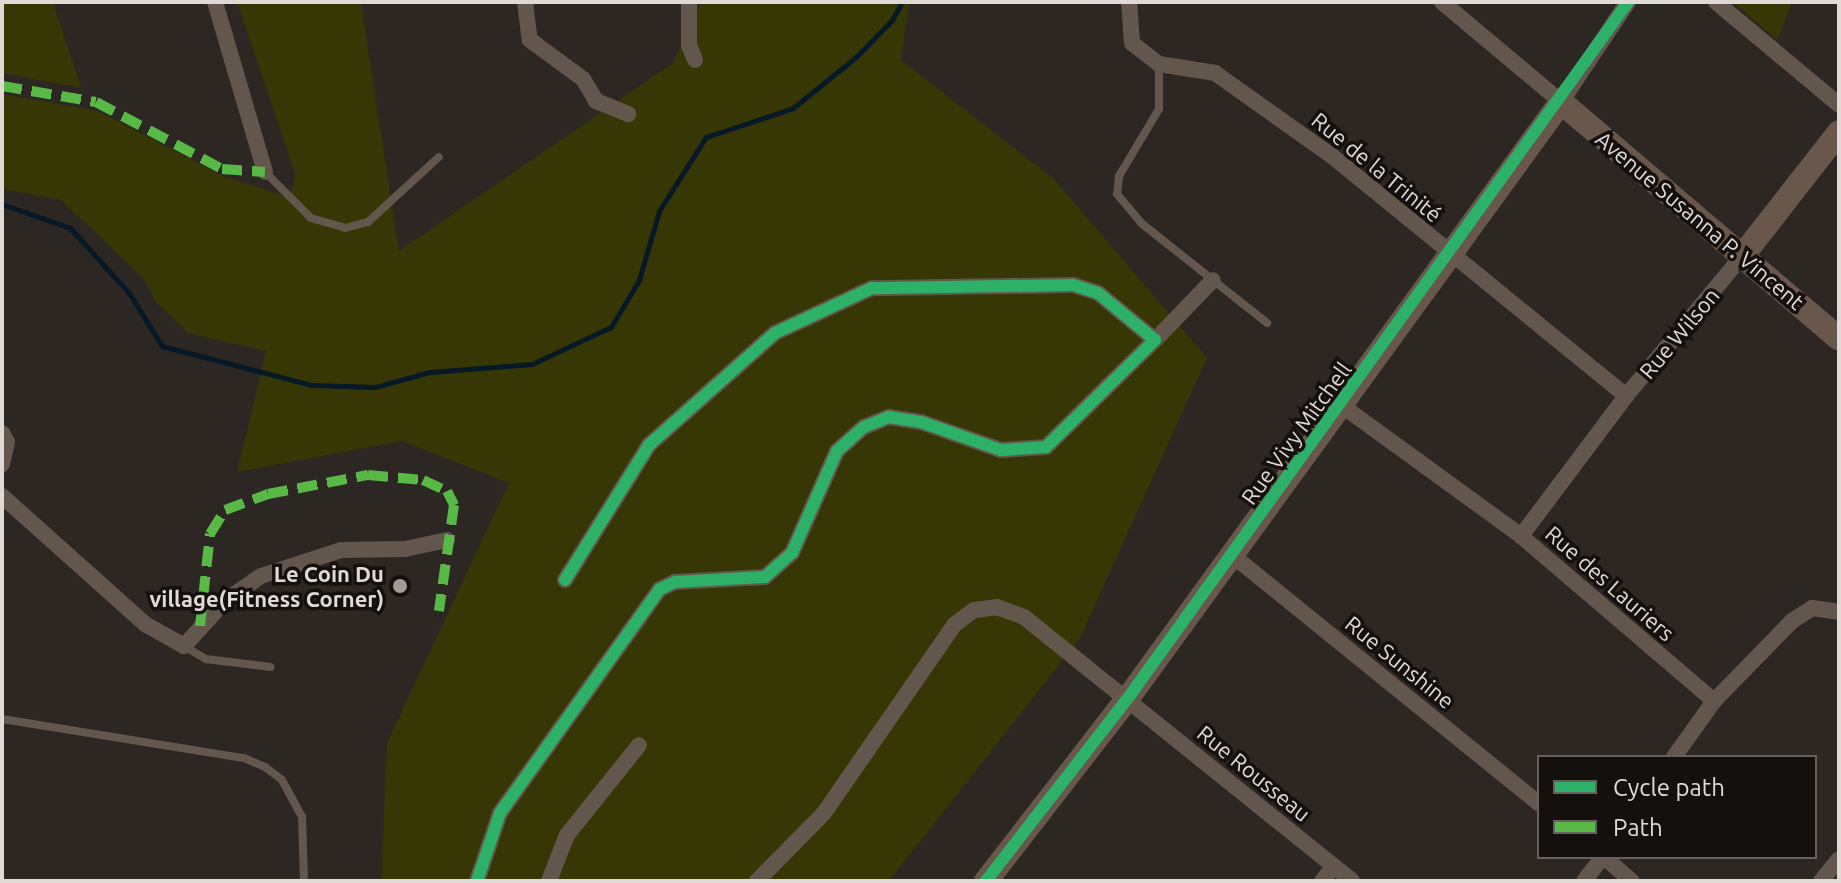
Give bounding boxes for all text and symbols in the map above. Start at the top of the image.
street label: Rue de la Trinité [1307,107,1447,227]
street label: Avenue Susanna P. Vincent [1591,125,1809,315]
street label: Rue Wilson [1633,282,1725,384]
street label: Rue Vivy Mitchell [1235,357,1357,509]
street label: Rue des Lauriers [1540,520,1680,646]
place label: Le Coin Du village(Fitness Corner) [150,560,384,612]
marker: Le Coin Du village(Fitness Corner) [391,577,409,595]
street label: Rue Sunshine [1340,610,1460,714]
street label: Rue Rousseau [1192,719,1316,827]
legend [1537,755,1817,859]
text: Cycle path [1613,774,1725,801]
text: Path [1613,814,1663,841]

